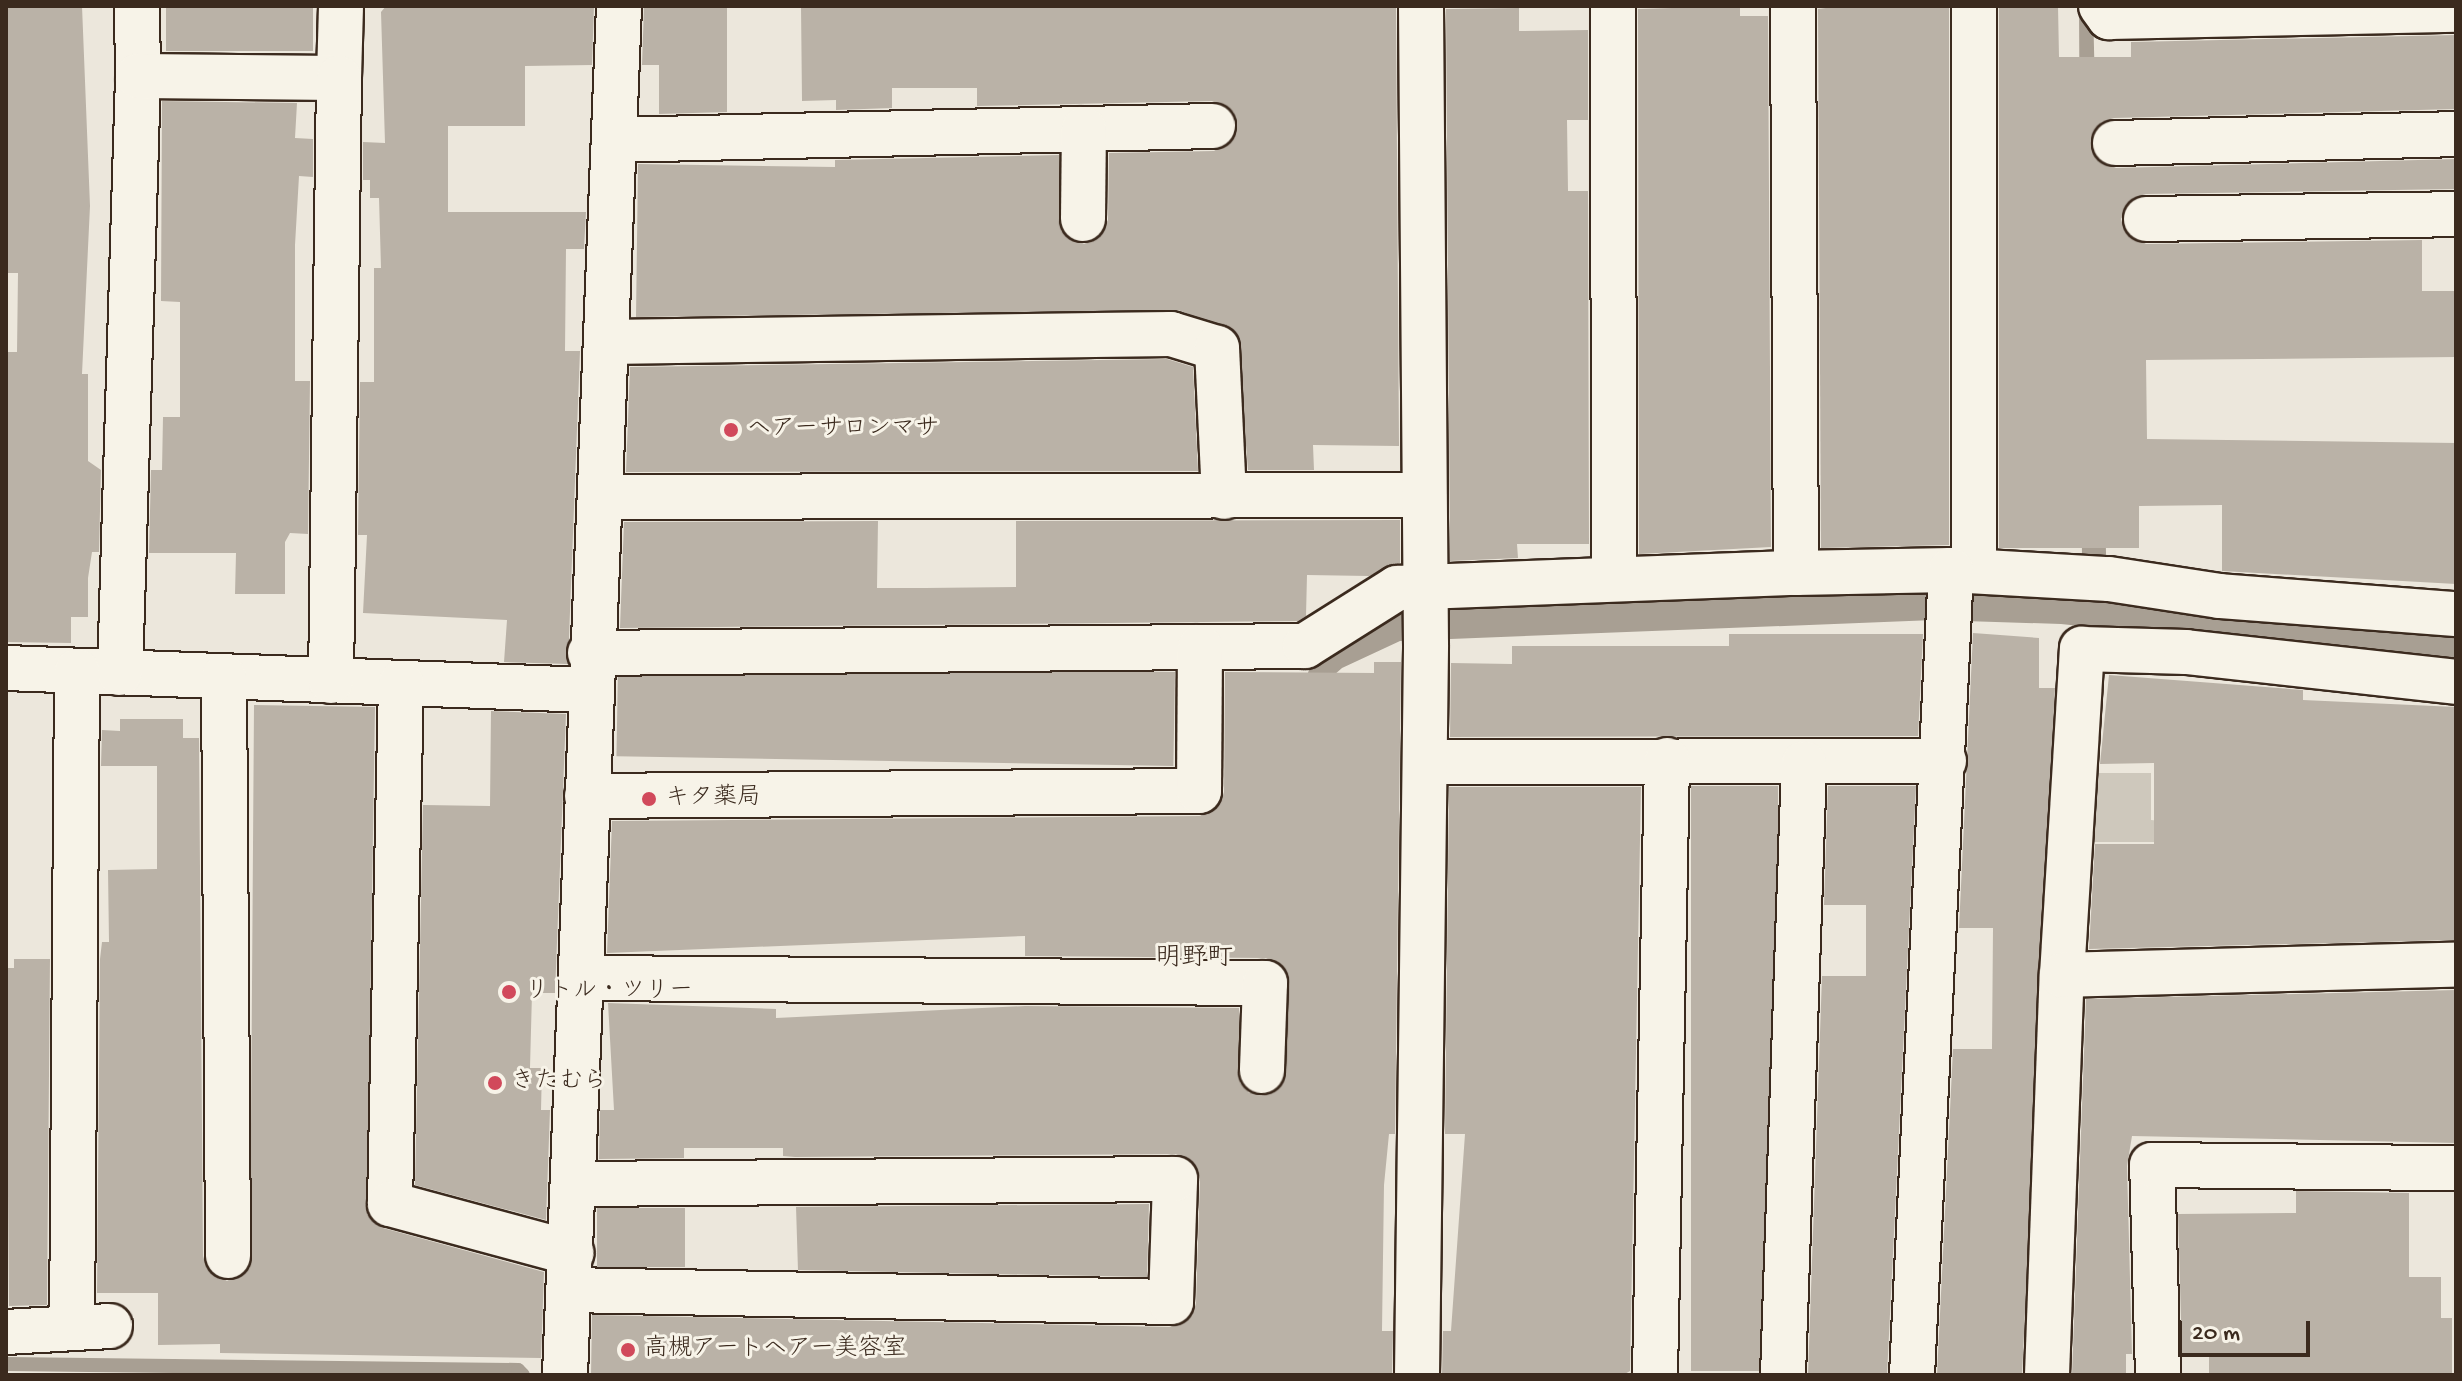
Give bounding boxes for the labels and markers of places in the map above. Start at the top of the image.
place label: ヘアーサロンマサ [747,416,938,444]
marker: ヘアーサロンマサ [722,421,740,439]
place label: キタ薬局 [665,785,761,813]
marker: キタ薬局 [640,790,658,808]
place label: リトル・ツリー [525,978,693,1006]
marker: リトル・ツリー [500,983,518,1001]
place label: きたむら [511,1069,607,1097]
marker: きたむら [486,1074,504,1092]
place label: 高槻アートヘアー美容室 [644,1336,906,1364]
marker: 高槻アートヘアー美容室 [619,1341,637,1359]

